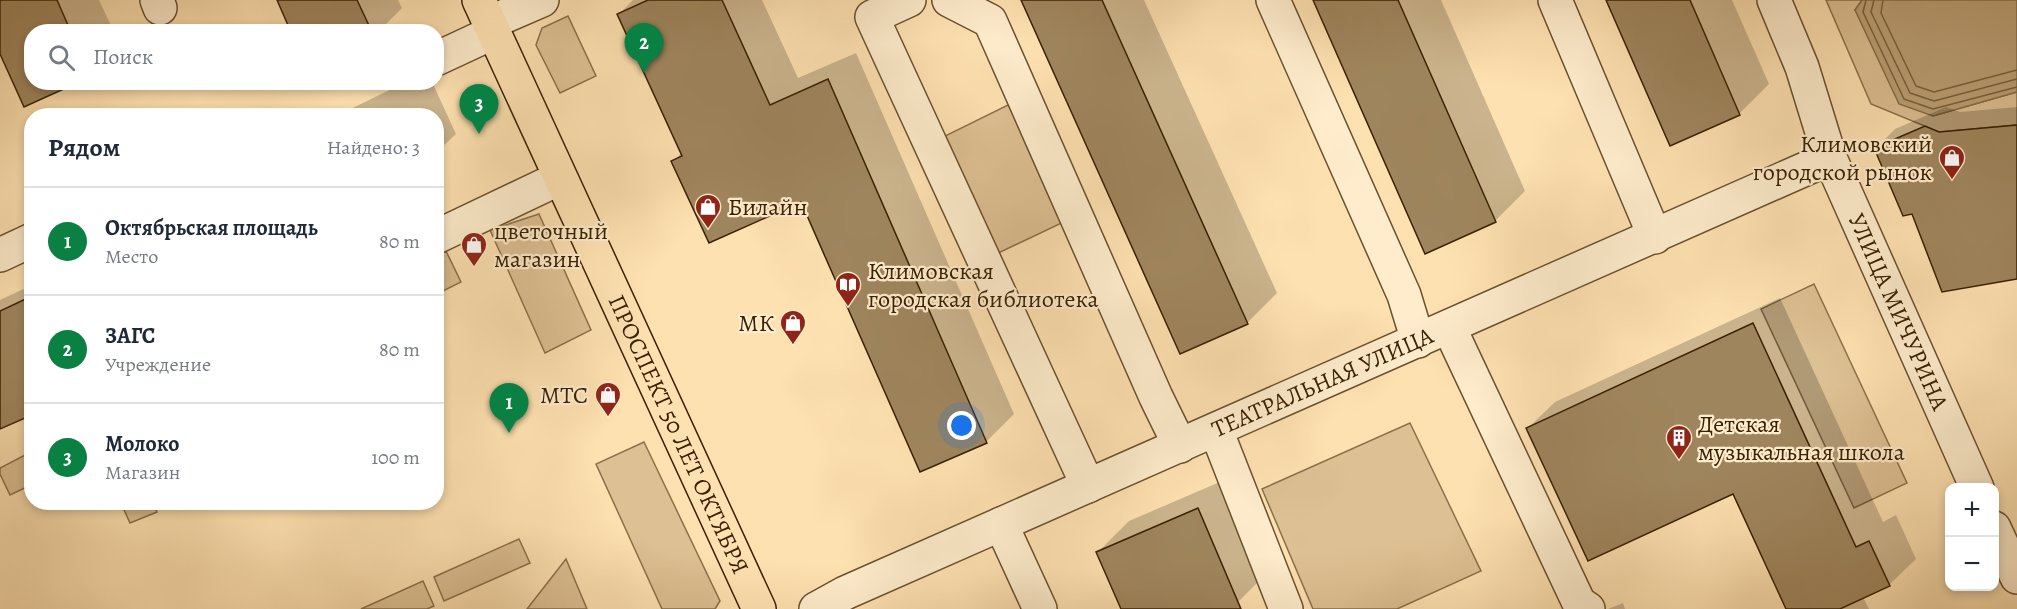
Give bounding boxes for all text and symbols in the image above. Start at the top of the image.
pin: 2 [624,23,664,73]
search box [24,24,444,90]
icon: search [45,41,78,74]
text: Поиск [93,42,153,72]
pin: 3 [460,84,498,134]
place label: Климовский городской рынок [1753,128,1932,188]
text: Рядом [48,130,120,165]
text: Найдено: 3 [327,134,420,161]
shop icon: Климовский городской рынок [1937,143,1967,181]
place label: Билайн [728,191,807,223]
shop icon: Билайн [693,192,723,230]
street label: УЛИЦА МИЧУРИНА [1841,208,1957,416]
text: Октябрьская площадь [105,213,318,243]
place label: цветочный магазин [494,215,608,275]
text: 1 [64,228,71,255]
text: 80 m [379,228,420,255]
shop icon: цветочный магазин [459,230,489,268]
text: Место [105,243,158,270]
place label: Климовская городская библиотека [868,255,1099,315]
library icon: Климовская городская библиотека [833,270,863,308]
street label: ПРОСПЕКТ 50 ЛЕТ ОКТЯБРЯ [601,290,757,579]
place label: МК [738,307,775,339]
shop icon: МК [778,308,808,346]
street label: ТЕАТРАЛЬНАЯ УЛИЦА [1207,319,1439,445]
text: ЗАГС [105,321,155,351]
text: 2 [63,336,72,363]
text: 80 m [379,336,420,363]
text: Учреждение [105,351,211,378]
place label: МТС [540,379,588,411]
shop icon: МТС [593,380,623,418]
pin: 1 [490,384,528,433]
place label: Детская музыкальная школа [1698,408,1905,468]
your location [947,411,976,440]
building icon: Детская музыкальная школа [1664,423,1694,461]
text: Молоко [105,429,179,459]
text: 3 [63,444,72,471]
text: 100 m [371,444,420,471]
text: Магазин [105,459,180,486]
map controls [1945,483,1999,591]
button: + [1945,483,1999,537]
button: − [1945,537,1999,591]

